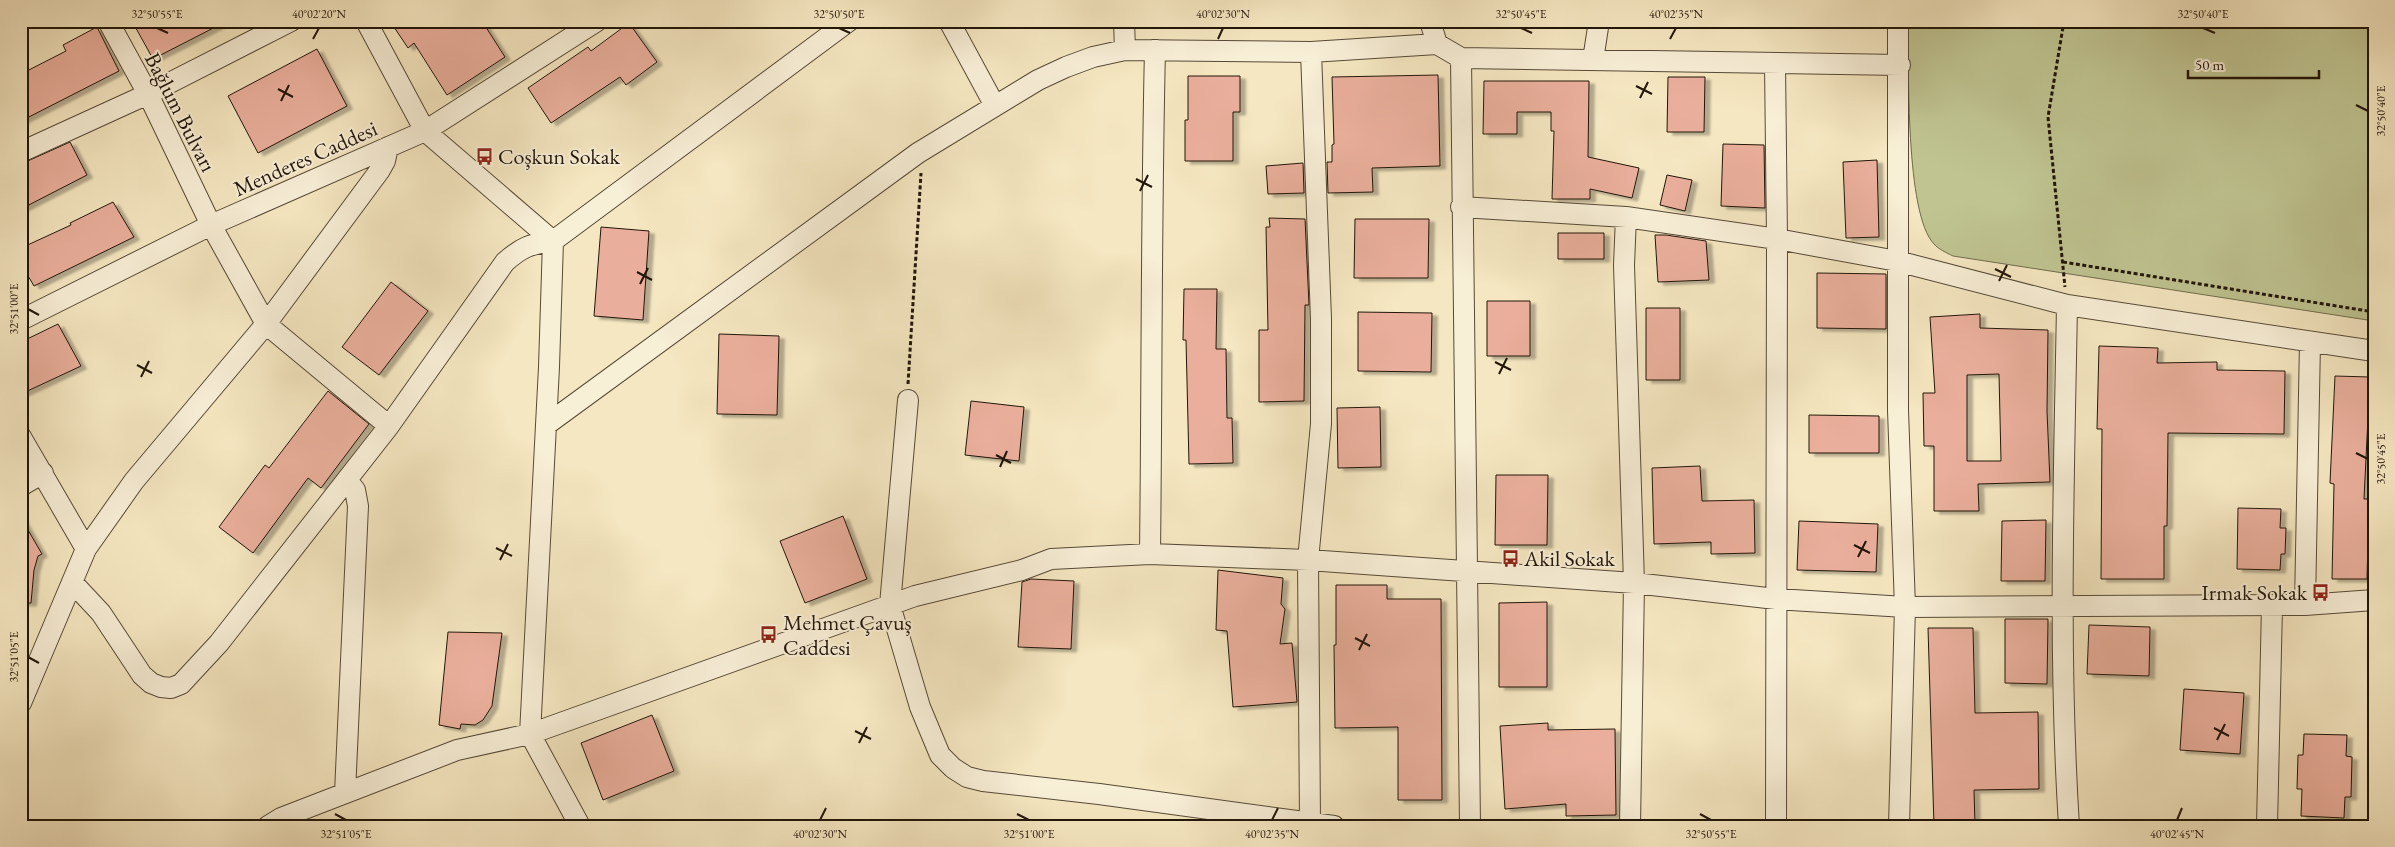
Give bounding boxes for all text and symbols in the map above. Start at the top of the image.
text: 32°50'55"E [131,6,183,22]
text: 40°02'20"N [292,6,346,22]
text: 32°50'50"E [813,6,865,22]
text: 40°02'30"N [1196,6,1250,22]
text: 32°50'45"E [1495,6,1547,22]
text: 40°02'35"N [1649,6,1703,22]
text: 32°50'40"E [2177,6,2229,22]
street label: Bağlum Bulvarı [138,48,223,177]
scale bar [2188,48,2319,80]
text: 50 m [2195,55,2224,74]
text: 32°50'40"E [2373,85,2389,137]
street label: Menderes Caddesi [229,114,382,203]
place label: Coşkun Sokak [498,142,620,171]
bus stop icon: Coşkun Sokak [474,146,494,166]
text: 32°51'00"E [6,283,22,335]
text: 32°50'45"E [2373,433,2389,485]
place label: Akil Sokak [1523,544,1615,573]
bus stop icon: Akil Sokak [1500,548,1520,568]
place label: Irmak Sokak [2201,578,2308,607]
bus stop icon: Irmak Sokak [2311,582,2331,602]
place label: Mehmet Çavuş Caddesi [783,608,912,662]
bus stop icon: Mehmet Çavuş Caddesi [759,625,779,645]
text: 32°51'05"E [6,631,22,683]
text: 32°51'05"E [320,826,372,842]
text: 40°02'30"N [793,826,847,842]
text: 32°51'00"E [1003,826,1055,842]
text: 40°02'35"N [1245,826,1299,842]
text: 32°50'55"E [1685,826,1737,842]
text: 40°02'45"N [2150,826,2204,842]

